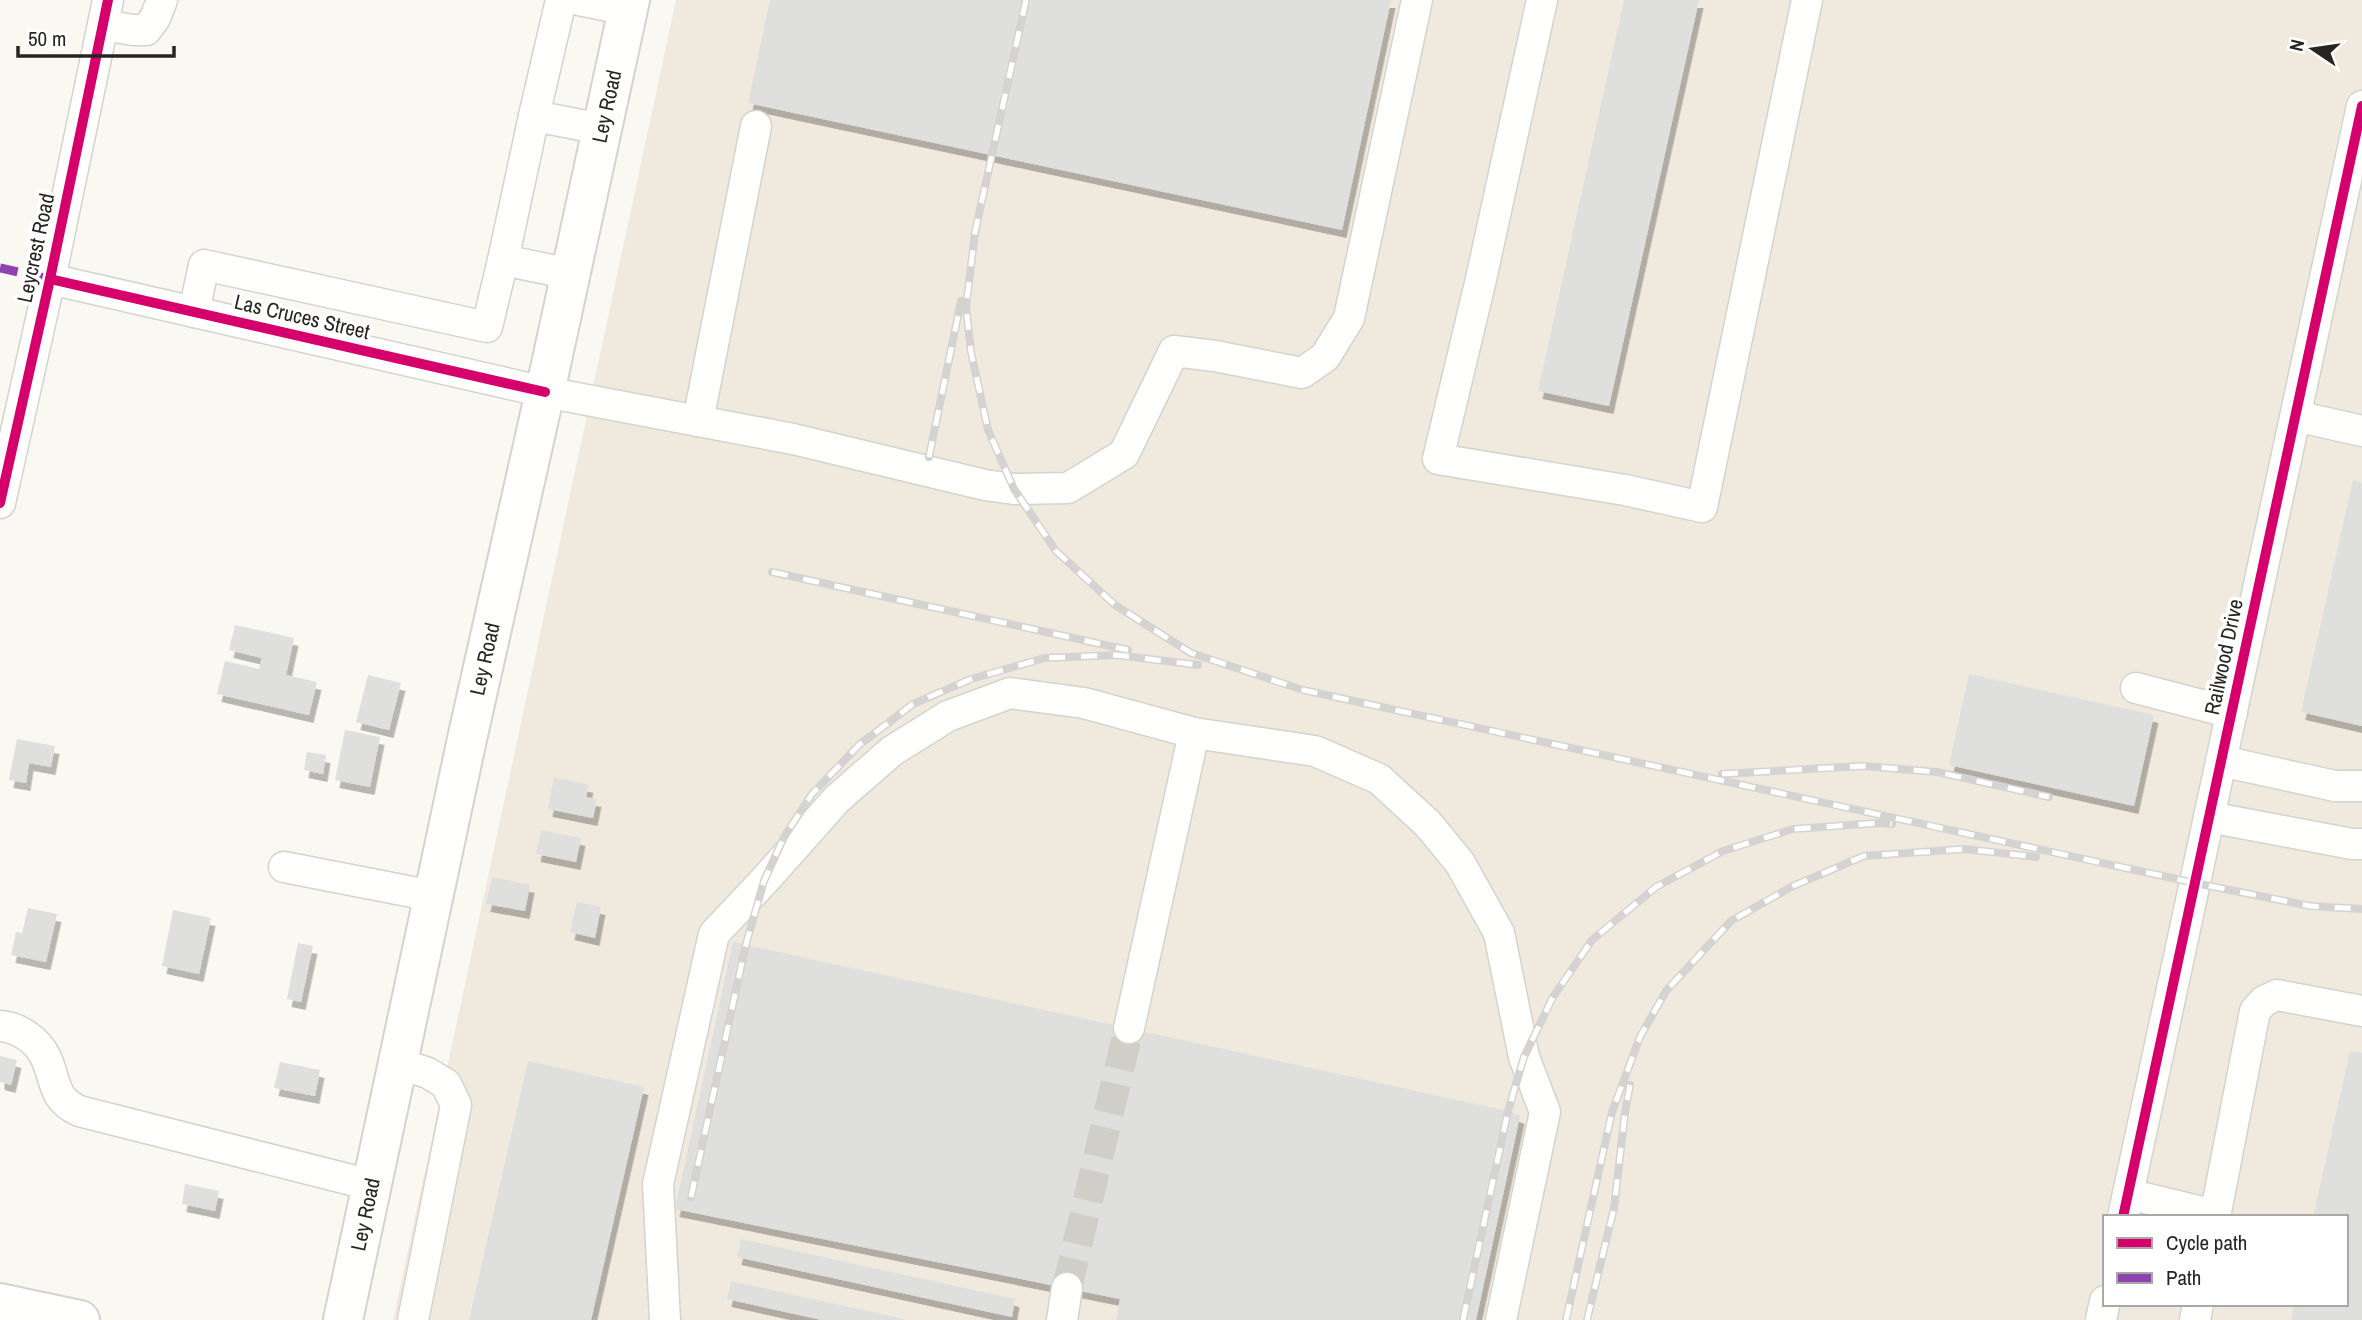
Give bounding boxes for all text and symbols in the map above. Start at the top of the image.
scale bar [18,14,173,58]
north arrow [2278,14,2348,84]
text: 50 m [28,24,66,53]
text: N [2283,37,2310,54]
street label: Ley Road [584,67,628,145]
street label: Leycrest Road [10,191,61,305]
street label: Las Cruces Street [232,287,373,346]
street label: Railwood Drive [2197,596,2250,717]
street label: Ley Road [462,620,507,698]
street label: Ley Road [343,1175,387,1253]
legend [2103,1215,2348,1306]
text: Cycle path [2166,1228,2247,1257]
text: Path [2166,1263,2201,1292]

